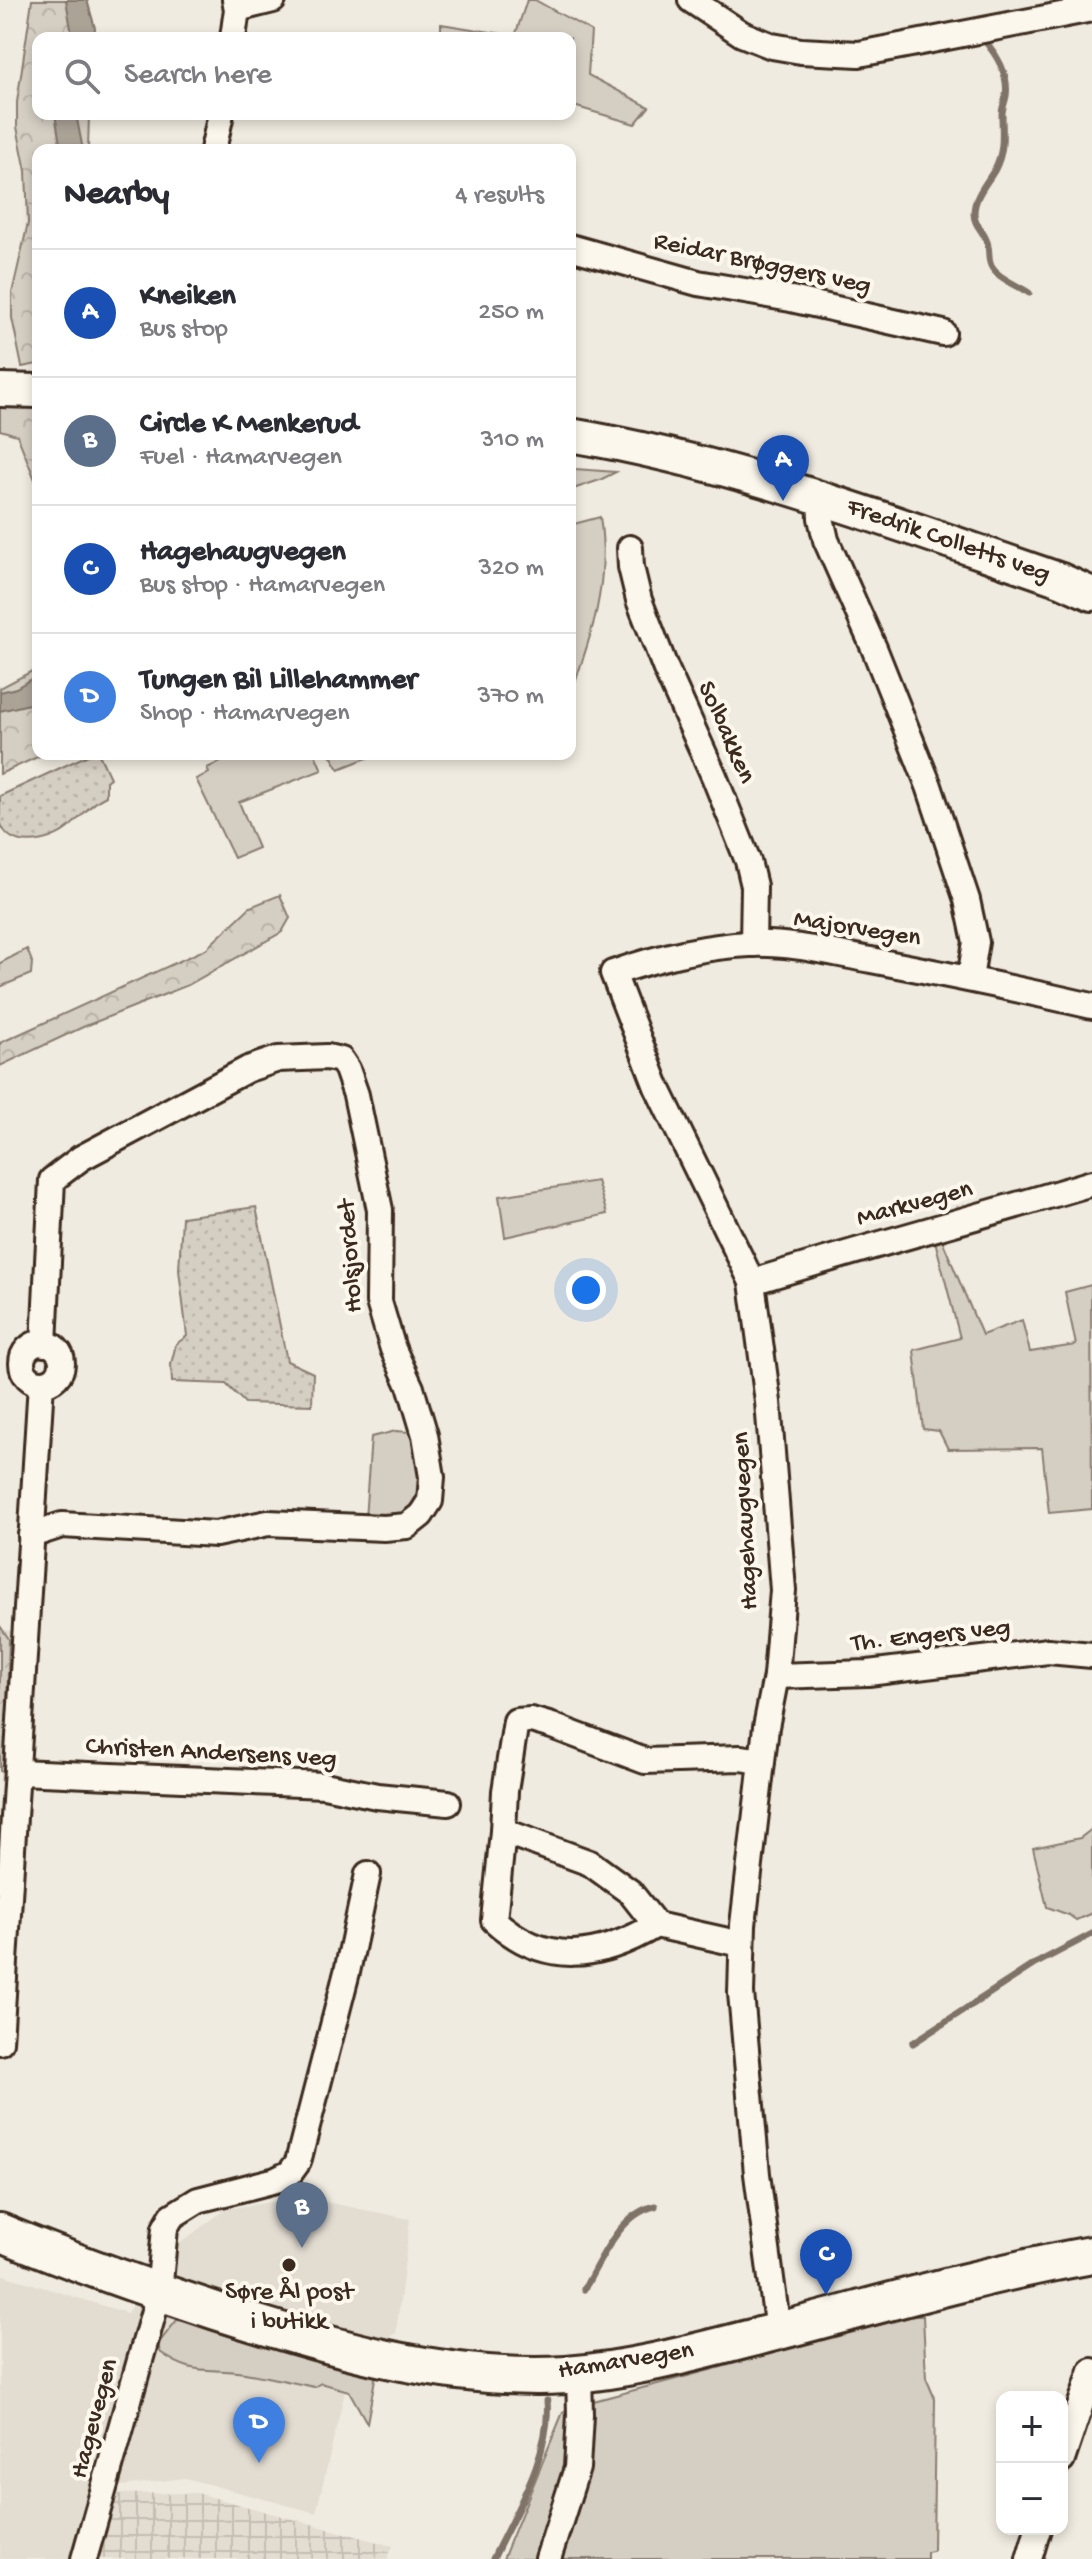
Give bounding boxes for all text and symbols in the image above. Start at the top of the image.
search box [32,32,576,120]
icon: search [60,54,104,98]
text: Search here [124,59,272,94]
text: Nearby [64,176,169,216]
text: 4 results [455,181,544,212]
street label: Reidar Brøggers veg [651,227,873,303]
text: Kneiken [140,280,236,315]
text: A [82,298,98,329]
text: 250 m [478,298,544,329]
text: Bus stop [140,315,228,346]
text: Circle K Menkerud [140,408,358,443]
text: B [83,426,97,457]
text: 310 m [481,426,544,457]
pin: A [757,435,809,501]
text: Fuel · Hamarvegen [140,443,342,474]
street label: Fredrik Colletts veg [841,492,1054,591]
text: Hagehaugvegen [140,536,346,571]
text: C [83,554,97,585]
text: 320 m [478,554,544,585]
text: Bus stop · Hamarvegen [140,571,385,602]
text: Tungen Bil Lillehammer [140,664,417,699]
street label: Solbakken [689,677,761,789]
text: D [82,682,98,713]
text: 370 m [478,682,544,713]
text: Shop · Hamarvegen [140,699,350,730]
street label: Majorvegen [791,905,923,955]
street label: Markvegen [854,1174,977,1235]
street label: Holsjordet [332,1196,371,1314]
your location [566,1270,606,1310]
street label: Hagehaugvegen [727,1431,767,1611]
street label: Th. Engers veg [848,1613,1012,1661]
street label: Christen Andersens veg [85,1732,337,1776]
pin: B [276,2182,328,2248]
pin: C [800,2229,852,2295]
marker: Søre Ål post i butikk [280,2256,298,2274]
place label: Søre Ål post i butikk [225,2277,355,2339]
street label: Hamarvegen [556,2336,697,2388]
street label: Hagevegen [65,2355,127,2482]
map controls [996,2391,1068,2535]
button: + [996,2391,1068,2463]
pin: D [233,2397,285,2463]
button: − [996,2463,1068,2535]

